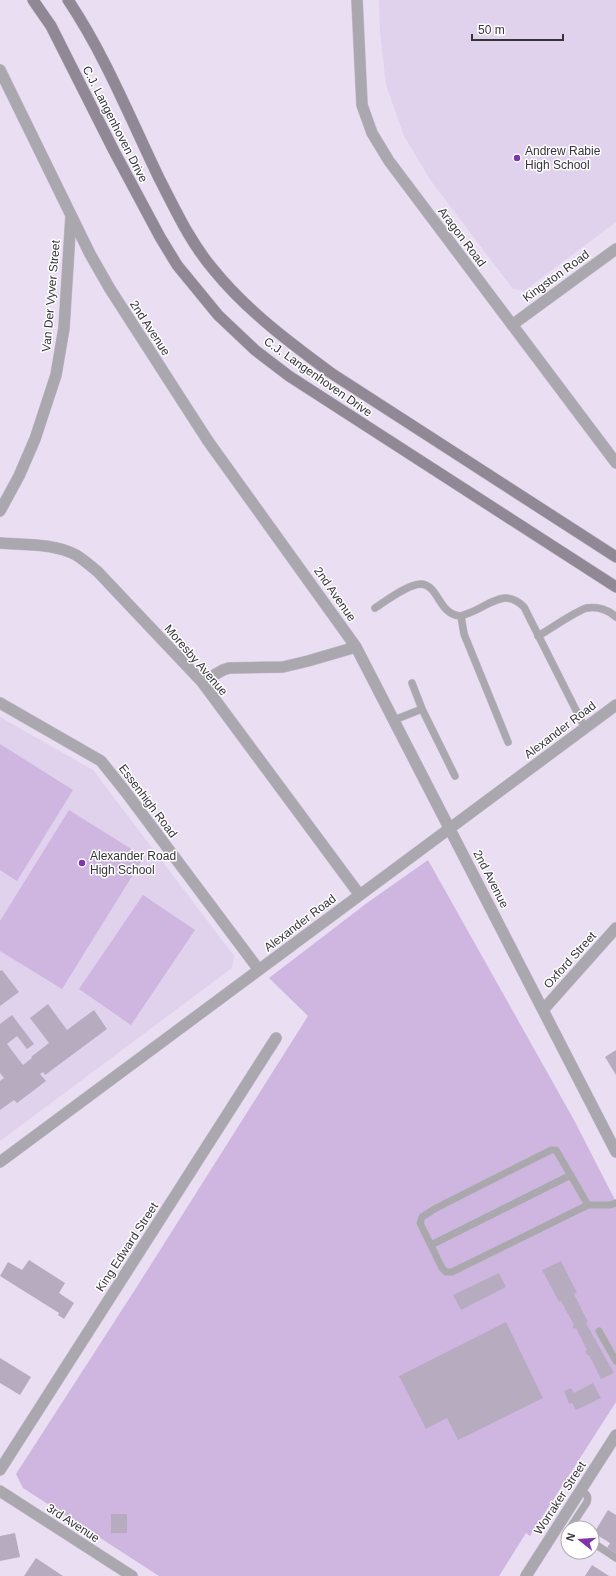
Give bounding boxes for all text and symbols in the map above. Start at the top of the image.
scale bar [472,16,563,42]
text: 50 m [478,23,505,37]
street label: C.J. Langenhoven Drive [80,63,151,185]
place label: Andrew Rabie High School [525,144,601,172]
marker: Andrew Rabie High School [512,153,522,163]
street label: Aragon Road [435,205,489,269]
street label: Van Der Vyver Street [39,239,63,352]
street label: Kingston Road [520,247,592,305]
street label: 2nd Avenue [127,298,173,359]
street label: C.J. Langenhoven Drive [261,334,375,420]
street label: 2nd Avenue [311,564,359,624]
street label: Moresby Avenue [161,622,231,698]
street label: Alexander Road [521,699,599,761]
street label: Essenhigh Road [116,762,180,840]
street label: 2nd Avenue [470,848,512,911]
place label: Alexander Road High School [90,849,176,877]
marker: Alexander Road High School [77,858,87,868]
street label: Alexander Road [261,892,339,954]
street label: Oxford Street [541,928,600,991]
street label: King Edward Street [93,1199,161,1294]
street label: Worraker Street [531,1458,589,1537]
street label: 3rd Avenue [44,1501,102,1546]
north arrow [560,1520,600,1560]
text: N [564,1531,577,1543]

